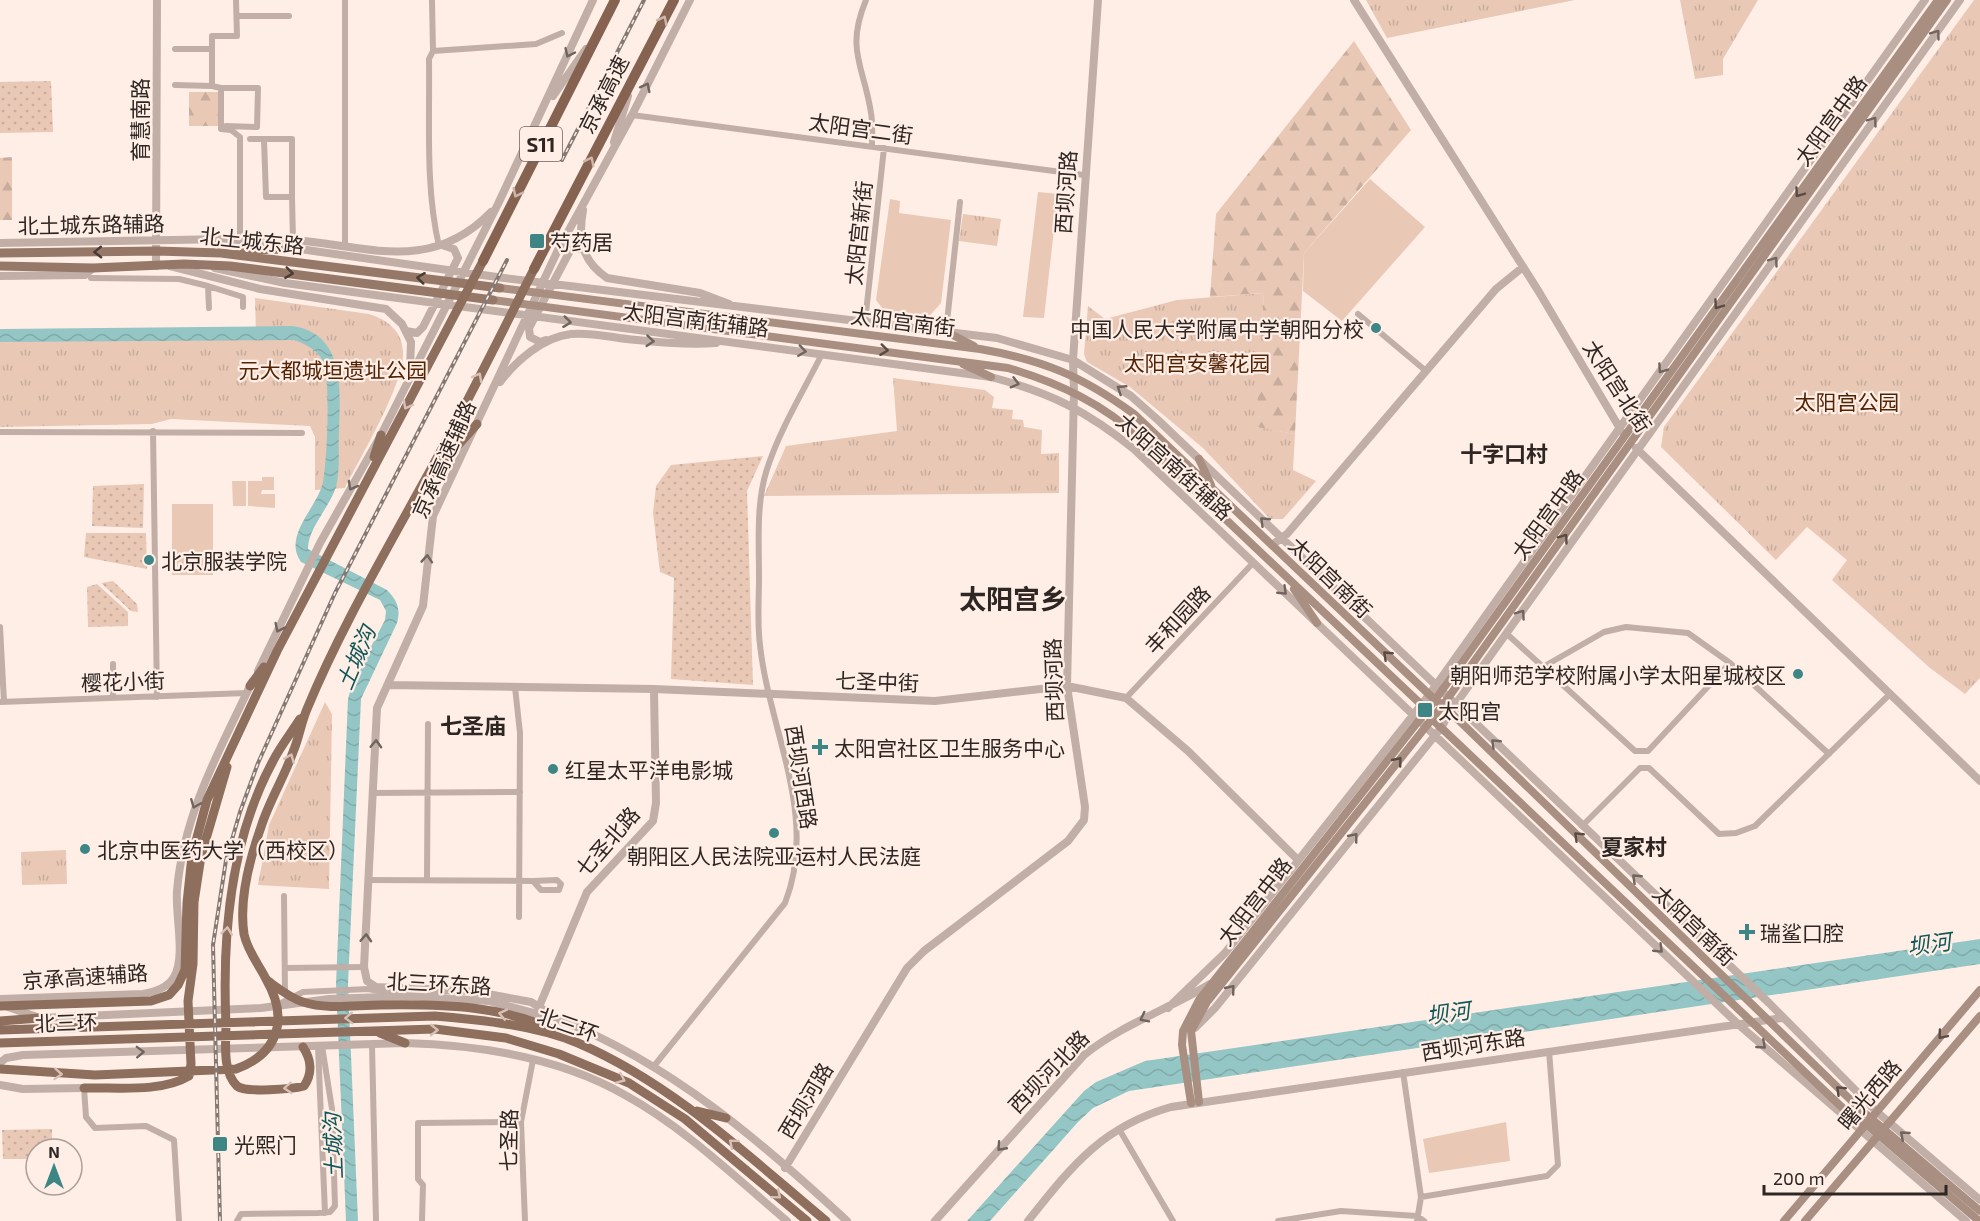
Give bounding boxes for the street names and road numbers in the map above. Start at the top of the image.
street label: 京承高速 [573,51,633,137]
street label: 太阳宫中路 [1789,70,1871,170]
street label: 育慧南路 [127,78,152,162]
street label: 太阳宫二街 [807,108,915,148]
road number: S11 [520,127,562,161]
street label: 西坝河路 [1050,149,1080,235]
street label: 太阳宫新街 [840,179,876,287]
street label: 北土城东路辅路 [17,210,165,238]
street label: 北土城东路 [198,222,306,258]
street label: 太阳宫南街辅路 [622,298,770,340]
street label: 太阳宫南街 [849,302,957,340]
street label: 太阳宫北街 [1579,335,1657,437]
street label: 京承高速辅路 [406,396,480,522]
street label: 太阳宫南街辅路 [1112,408,1238,524]
street label: 太阳宫中路 [1506,464,1588,564]
street label: 太阳宫南街 [1285,532,1377,622]
street label: 丰和园路 [1139,580,1215,658]
street label: 西坝河路 [1039,638,1067,722]
street label: 樱花小街 [81,667,165,695]
street label: 七圣中街 [835,667,919,695]
street label: 西坝河西路 [781,723,823,831]
street label: 七圣北路 [570,801,644,881]
street label: 太阳宫中路 [1212,852,1296,950]
street label: 太阳宫南街 [1649,880,1741,970]
street label: 京承高速辅路 [21,959,149,993]
street label: 北三环东路 [386,968,492,998]
street label: 北三环 [534,1002,602,1046]
street label: 北三环 [34,1008,98,1036]
street label: 西坝河东路 [1419,1023,1527,1065]
street label: 西坝河北路 [1003,1025,1093,1117]
street label: 曙光西路 [1832,1054,1906,1134]
street label: 西坝河路 [773,1058,837,1142]
street label: 七圣路 [495,1108,521,1172]

